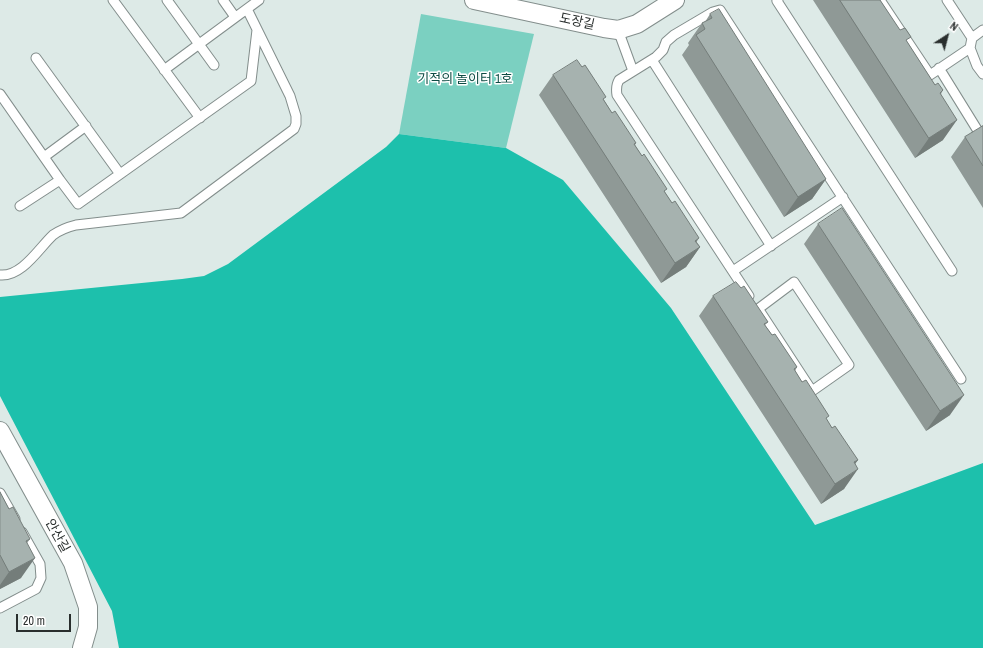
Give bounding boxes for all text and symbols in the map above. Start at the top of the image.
street label: 도장길 [558,11,596,33]
north arrow [927,16,967,56]
text: N [947,19,961,34]
park label: 기적의 놀이터 1호 [417,72,513,88]
street label: 안산길 [41,517,73,555]
scale bar [18,606,73,632]
text: 20 m [23,613,45,629]

